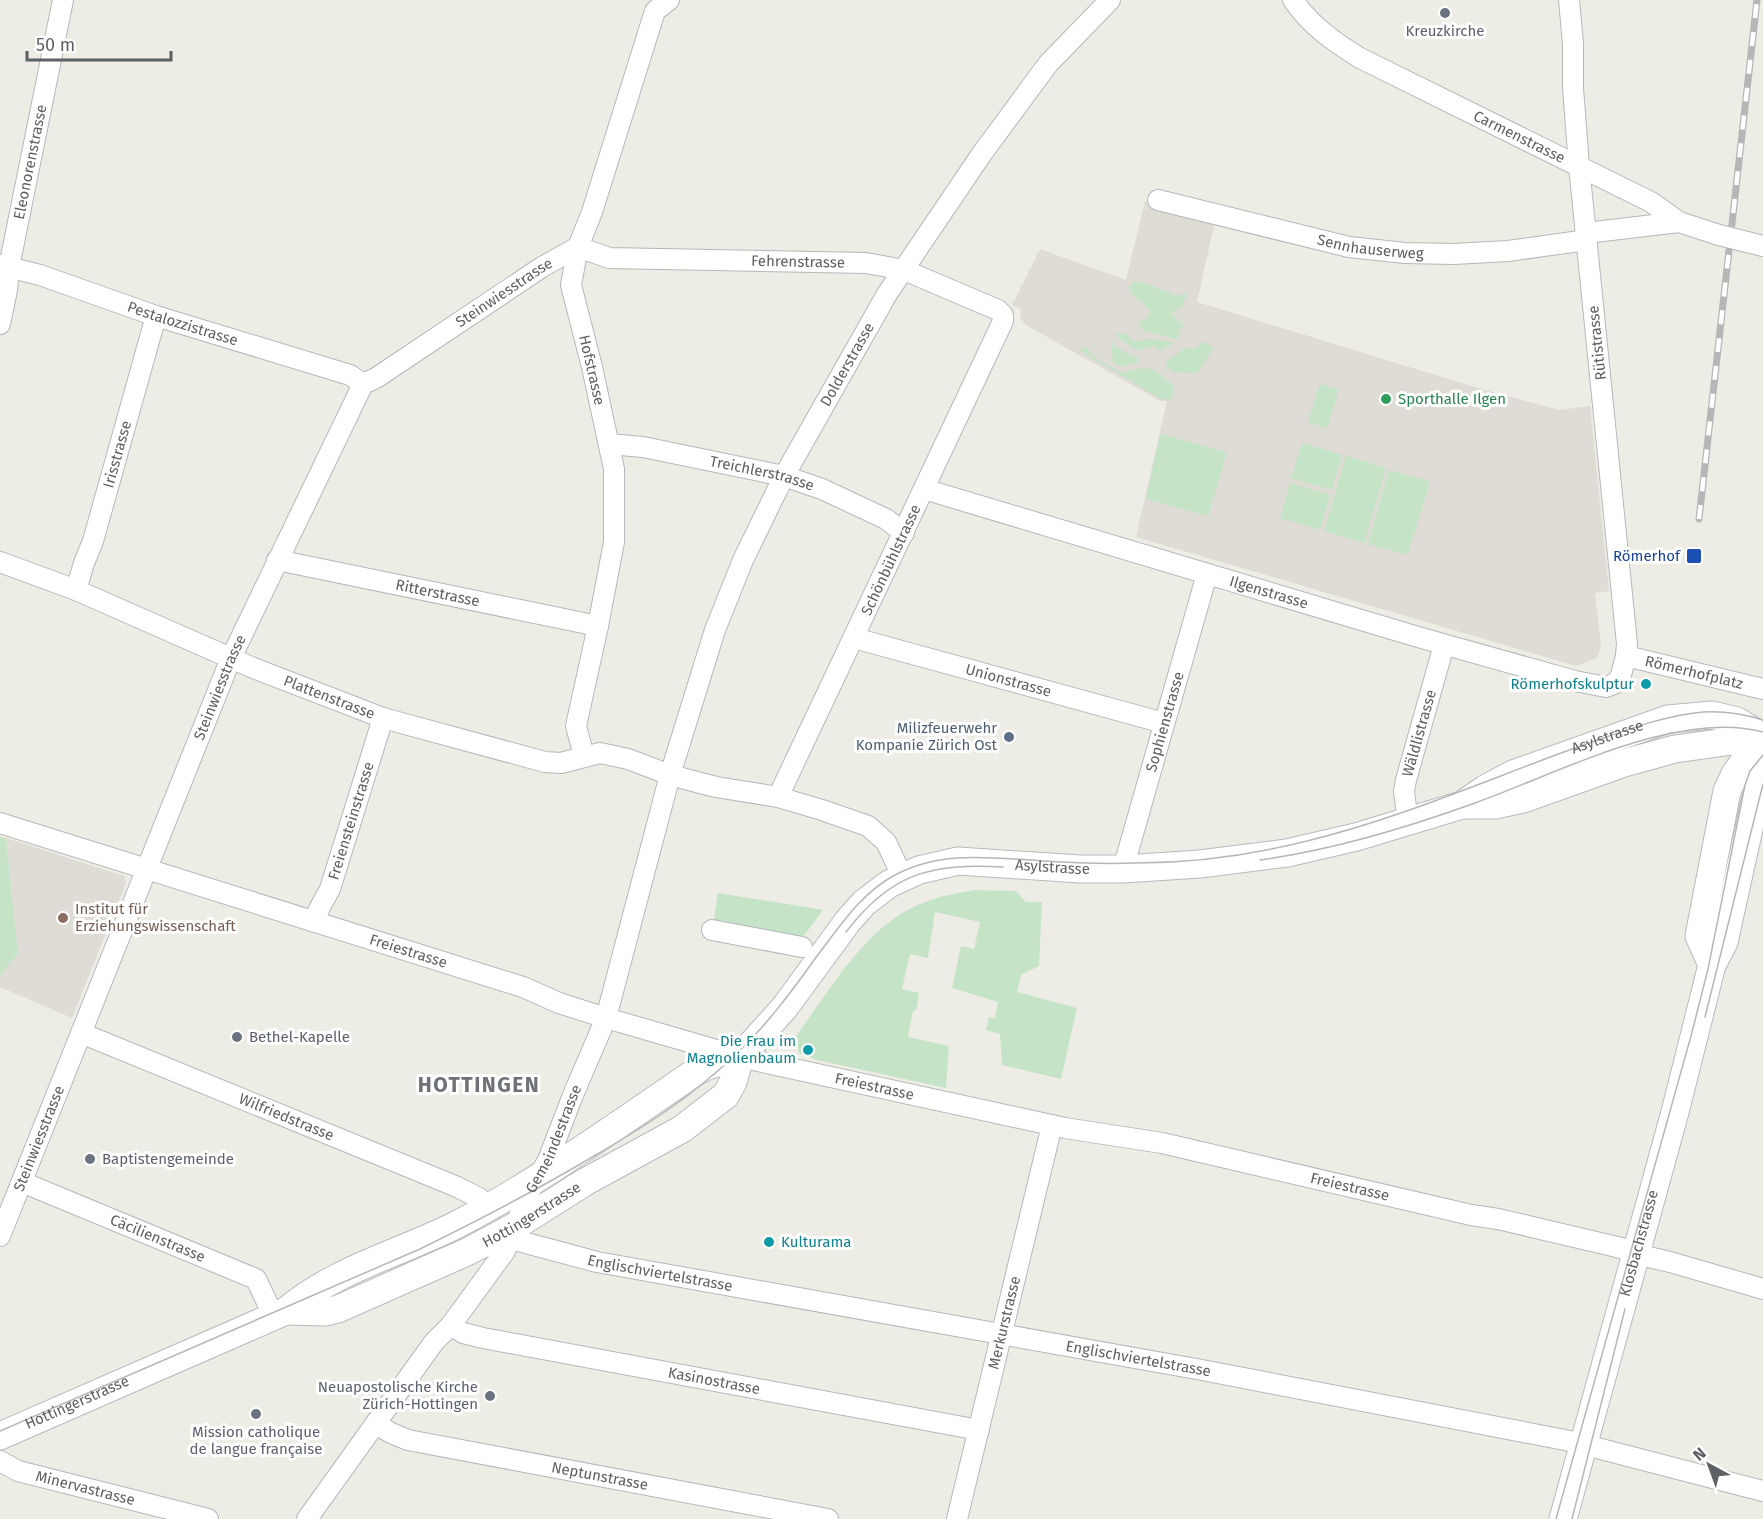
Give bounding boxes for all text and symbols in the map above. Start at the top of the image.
marker: Kreuzkirche [1438,6,1452,20]
place label: Kreuzkirche [1405,22,1485,40]
scale bar [27,24,171,62]
text: 50 m [36,34,75,56]
street label: Eleonorenstrasse [10,103,51,221]
street label: Carmenstrasse [1471,107,1568,167]
street label: Sennhauserweg [1315,231,1424,262]
street label: Fehrenstrasse [751,252,845,272]
street label: Steinwiesstrasse [452,254,556,331]
street label: Pestalozzistrasse [125,298,240,349]
street label: Rütistrasse [1584,305,1610,381]
street label: Dolderstrasse [816,319,878,409]
street label: Hofstrasse [575,333,609,407]
place label: Sporthalle Ilgen [1398,390,1506,408]
marker: Sporthalle Ilgen [1379,392,1393,406]
street label: Irisstrasse [99,419,135,490]
street label: Treichlerstrasse [708,452,817,495]
street label: Schönbühlstrasse [857,502,925,618]
place label: Römerhof [1613,547,1681,565]
marker: Römerhof [1685,547,1703,565]
street label: Ilgenstrasse [1227,572,1310,613]
street label: Ritterstrasse [394,576,481,610]
street label: Steinwiesstrasse [190,632,250,743]
street label: Römerhofplatz [1643,652,1745,693]
street label: Unionstrasse [963,660,1053,701]
street label: Sophienstrasse [1142,670,1188,774]
street label: Plattenstrasse [281,671,377,723]
place label: Römerhofskulptur [1511,675,1634,693]
marker: Römerhofskulptur [1639,677,1653,691]
street label: Wäldlistrasse [1398,688,1440,779]
street label: Asylstrasse [1569,716,1646,758]
place label: Milizfeuerwehr Kompanie Zürich Ost [856,719,998,754]
marker: Milizfeuerwehr Kompanie Zürich Ost [1002,730,1016,744]
street label: Freiensteinstrasse [324,760,378,882]
street label: Asylstrasse [1014,856,1090,878]
place label: Institut für Erziehungswissenschaft [75,900,236,935]
marker: Institut für Erziehungswissenschaft [56,911,70,925]
street label: Freiestrasse [367,930,450,972]
place label: Bethel-Kapelle [249,1028,350,1046]
marker: Bethel-Kapelle [230,1030,244,1044]
place label: Die Frau im Magnolienbaum [687,1032,796,1067]
marker: Die Frau im Magnolienbaum [801,1043,815,1057]
street label: Freiestrasse [833,1069,916,1104]
district label: HOTTINGEN [418,1072,540,1098]
street label: Gemeindestrasse [522,1082,585,1196]
street label: Steinwiesstrasse [10,1083,68,1194]
street label: Wilfriedstrasse [236,1090,337,1145]
place label: Baptistengemeinde [102,1150,234,1168]
marker: Baptistengemeinde [83,1152,97,1166]
street label: Freiestrasse [1308,1169,1391,1205]
street label: Hottingerstrasse [479,1178,584,1251]
street label: Klosbachstrasse [1616,1188,1662,1298]
street label: Cäcilienstrasse [108,1211,208,1266]
place label: Kulturama [781,1233,851,1251]
marker: Kulturama [762,1235,776,1249]
street label: Englischviertelstrasse [585,1251,734,1295]
street label: Merkurstrasse [984,1274,1024,1371]
street label: Englischviertelstrasse [1064,1337,1213,1381]
street label: Kasinostrasse [666,1363,762,1398]
street label: Hottingerstrasse [22,1372,132,1433]
place label: Neuapostolische Kirche Zürich-Hottingen [318,1378,478,1413]
marker: Neuapostolische Kirche Zürich-Hottingen [483,1389,497,1403]
marker: Mission catholique de langue française [249,1407,263,1421]
place label: Mission catholique de langue française [190,1423,322,1458]
north arrow [1679,1435,1739,1495]
text: N [1689,1443,1710,1465]
street label: Neptunstrasse [550,1458,650,1494]
street label: Minervastrasse [34,1467,137,1509]

